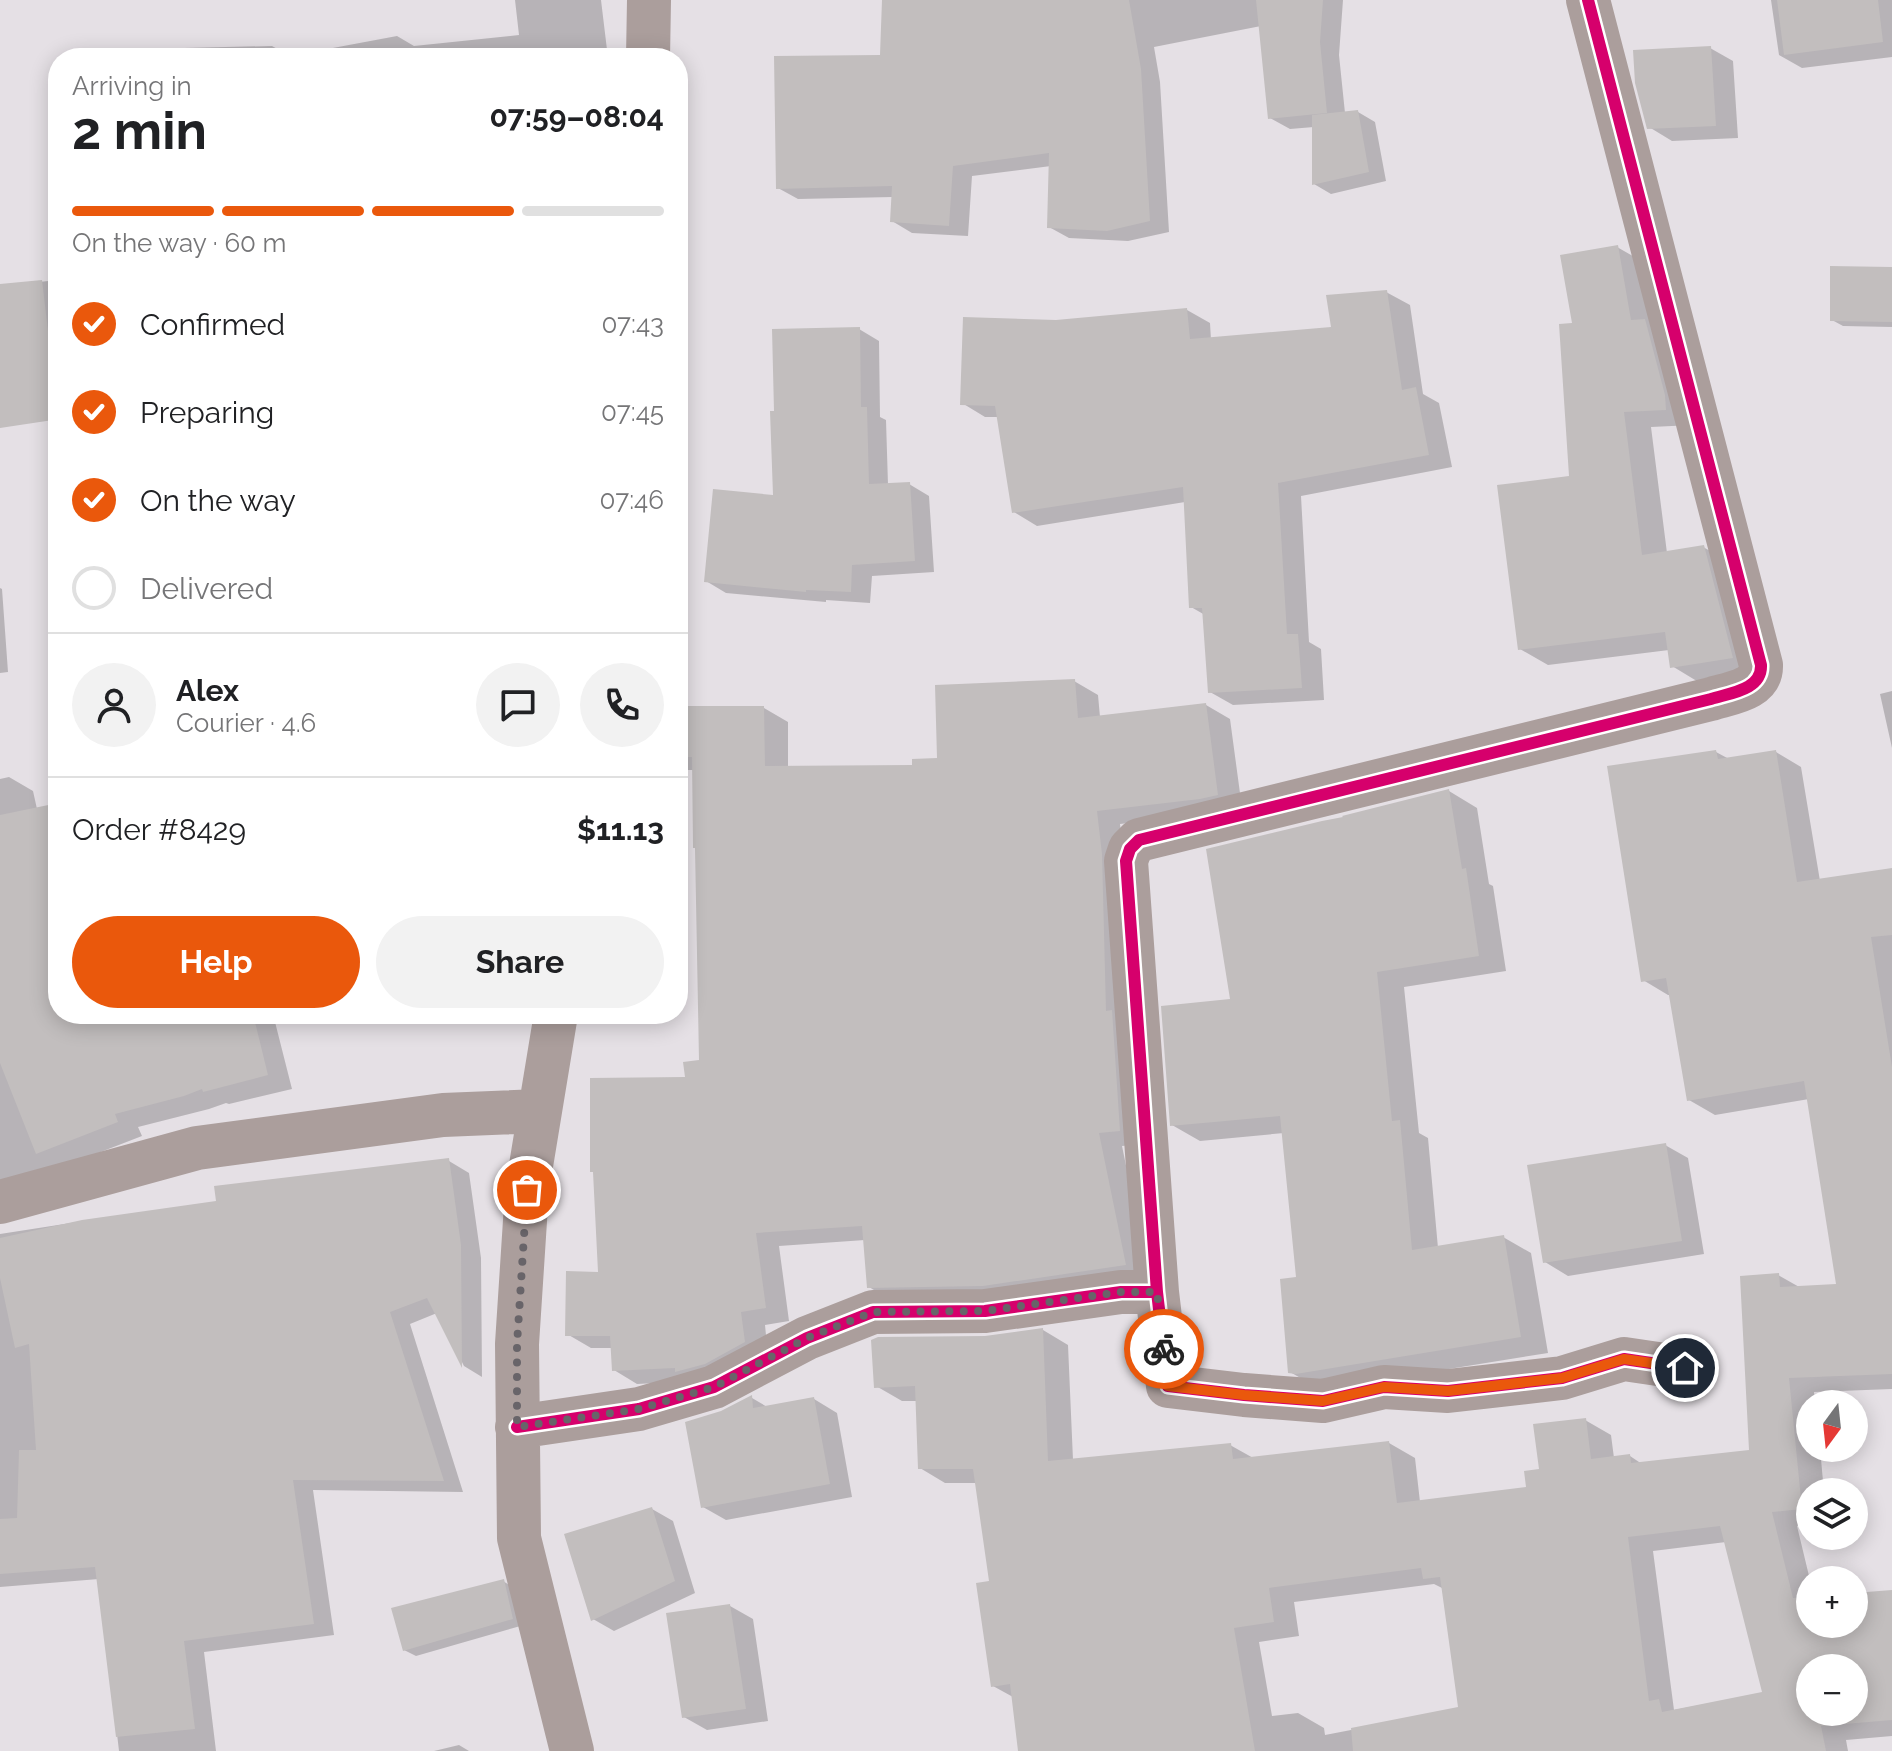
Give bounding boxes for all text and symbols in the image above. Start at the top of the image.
text: Arriving in [72,71,192,101]
text: 07:59–08:04 [489,99,664,134]
text: 2 min [72,100,207,161]
text: On the way · 60 m [72,228,287,258]
icon: check [72,302,116,346]
text: Confirmed [140,307,285,342]
text: 07:43 [601,309,664,339]
icon: check [72,390,116,434]
text: Preparing [140,395,274,430]
text: 07:45 [601,397,664,427]
icon: check [72,478,116,522]
text: On the way [140,483,296,518]
text: 07:46 [600,485,664,515]
text: Delivered [140,571,273,606]
button: person [72,663,156,747]
button: chat [476,663,560,747]
button: phone [580,663,664,747]
text: Alex [176,673,239,708]
text: Courier · 4.6 [176,708,316,738]
text: Order #8429 [72,812,246,847]
text: $11.13 [577,812,664,847]
button: Help [72,916,360,1008]
button: Share [376,916,664,1008]
pin [493,1156,561,1224]
icon: bag [505,1168,549,1212]
courier [1124,1309,1204,1389]
icon: bike [1142,1327,1186,1371]
pin [1651,1334,1719,1402]
icon: home [1663,1346,1707,1390]
north arrow [1796,1390,1868,1462]
map controls [1796,1390,1868,1726]
button: layers [1796,1478,1868,1550]
button: + [1796,1566,1868,1638]
button: − [1796,1654,1868,1726]

